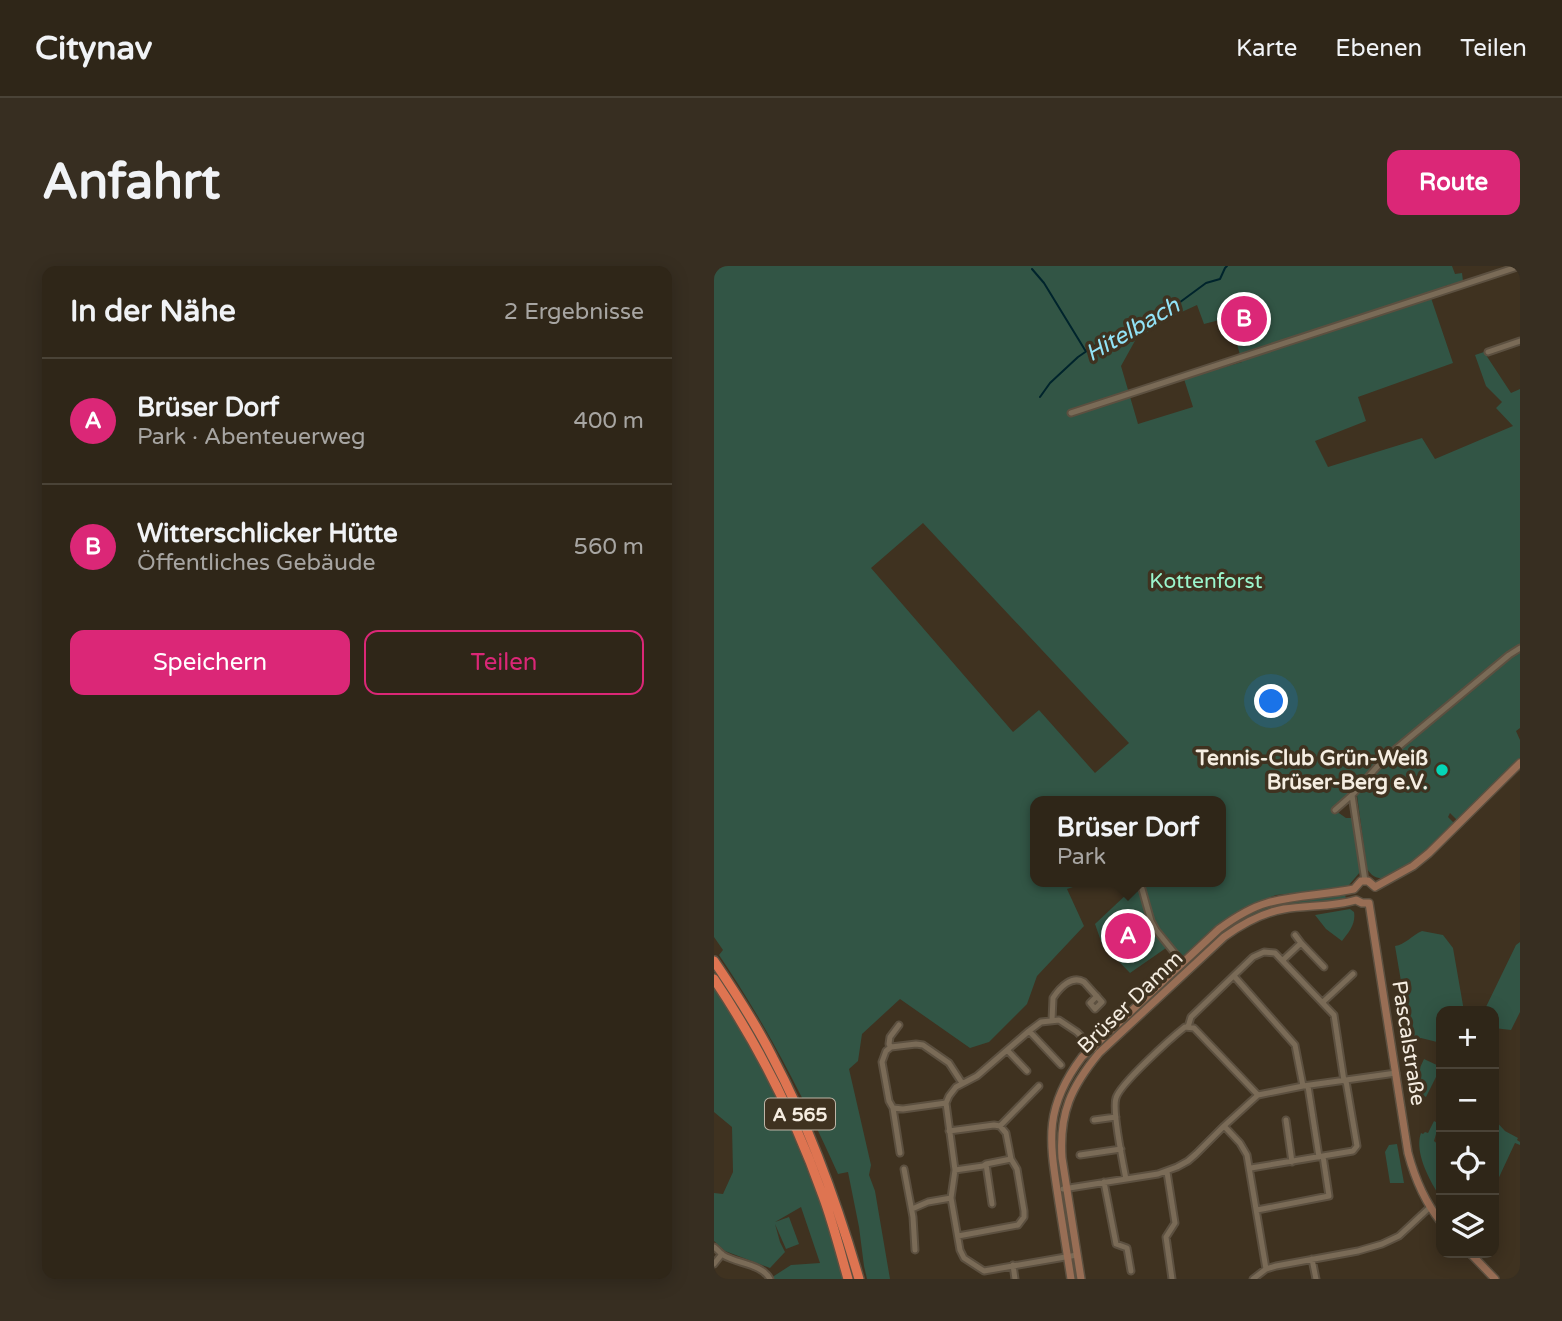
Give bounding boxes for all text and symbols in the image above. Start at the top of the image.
text: Citynav [35,29,152,68]
text: Karte [1236,34,1297,63]
text: Ebenen [1335,34,1422,63]
text: Teilen [1460,34,1527,63]
button: Route [1387,150,1520,215]
text: Anfahrt [42,153,220,212]
water label: Hitelbach [1080,291,1185,368]
text: In der Nähe [70,293,236,330]
pin: B [1221,293,1267,345]
text: 2 Ergebnisse [504,298,644,326]
text: Brüser Dorf [137,392,279,423]
text: A [84,407,102,435]
text: 400 m [574,407,644,435]
text: Park · Abenteuerweg [137,423,365,451]
text: Witterschlicker Hütte [137,518,398,549]
text: B [85,533,101,561]
text: 560 m [574,533,644,561]
text: Öffentliches Gebäude [137,549,375,577]
park label: Kottenforst [1149,569,1263,594]
button: Speichern [70,630,350,695]
button: Teilen [364,630,644,695]
your location [1254,684,1288,718]
place label: Tennis-Club Grün-Weiß Brüser-Berg e.V. [1195,746,1428,795]
marker: Tennis-Club Grün-Weiß Brüser-Berg e.V. [1434,762,1450,778]
popup [1030,796,1226,887]
text: Brüser Dorf [1057,812,1199,843]
text: Park [1057,843,1106,871]
pin: A [1105,910,1151,962]
street label: Brüser Damm [1073,946,1188,1059]
street label: Pascalstraße [1386,979,1431,1107]
map controls [1436,1006,1499,1258]
button: + [1436,1006,1499,1069]
button: − [1436,1069,1499,1132]
road number: A 565 [765,1098,835,1129]
button: locate [1436,1132,1499,1195]
button: layers [1436,1195,1499,1258]

